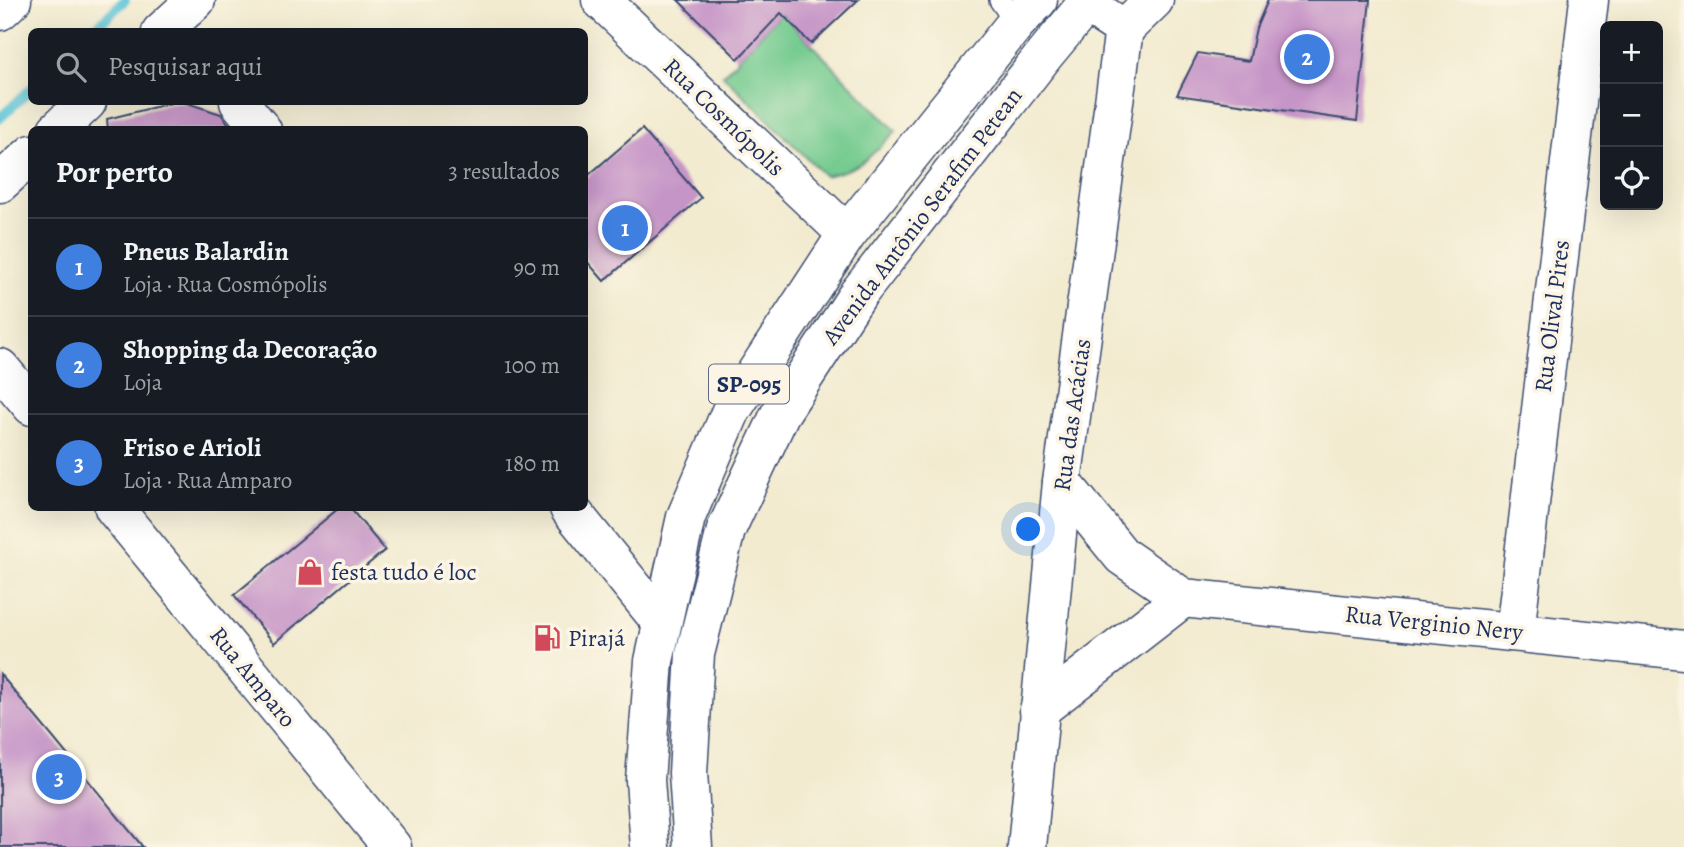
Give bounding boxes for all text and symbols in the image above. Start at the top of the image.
map controls [1600,21,1663,210]
button: + [1600,21,1663,84]
search box [28,28,588,105]
pin: 2 [1284,31,1330,83]
icon: search [52,48,90,86]
text: Pesquisar aqui [108,49,263,84]
street label: Rua Cosmópolis [656,51,792,183]
street label: Avenida Antônio Serafim Petean [814,81,1029,352]
button: − [1600,84,1663,147]
button: locate [1600,147,1663,210]
text: Por perto [56,152,173,192]
text: 3 resultados [448,156,560,187]
pin: 1 [602,202,648,254]
text: Pneus Balardin [123,234,289,269]
street label: Rua Olival Pires [1527,238,1577,394]
text: 1 [75,252,83,283]
text: 90 m [514,252,560,283]
text: Loja · Rua Cosmópolis [123,269,328,300]
text: Shopping da Decoração [123,332,377,367]
street label: Rua das Acácias [1045,337,1099,493]
text: 2 [73,350,85,381]
text: 100 m [504,350,560,381]
road number: SP-095 [709,364,789,404]
text: Loja [123,367,163,398]
text: Friso e Arioli [123,430,262,465]
text: 3 [74,448,84,479]
text: 180 m [505,448,560,479]
text: Loja · Rua Amparo [123,465,292,496]
your location [1011,512,1045,546]
place label: festa tudo é loc [331,556,477,588]
shop icon: festa tudo é loc [295,557,325,587]
street label: Rua Verginio Nery [1343,598,1525,648]
street label: Rua Amparo [202,620,304,734]
place label: Pirajá [568,622,626,654]
fuel station icon: Pirajá [532,623,562,653]
pin: 3 [36,751,82,803]

